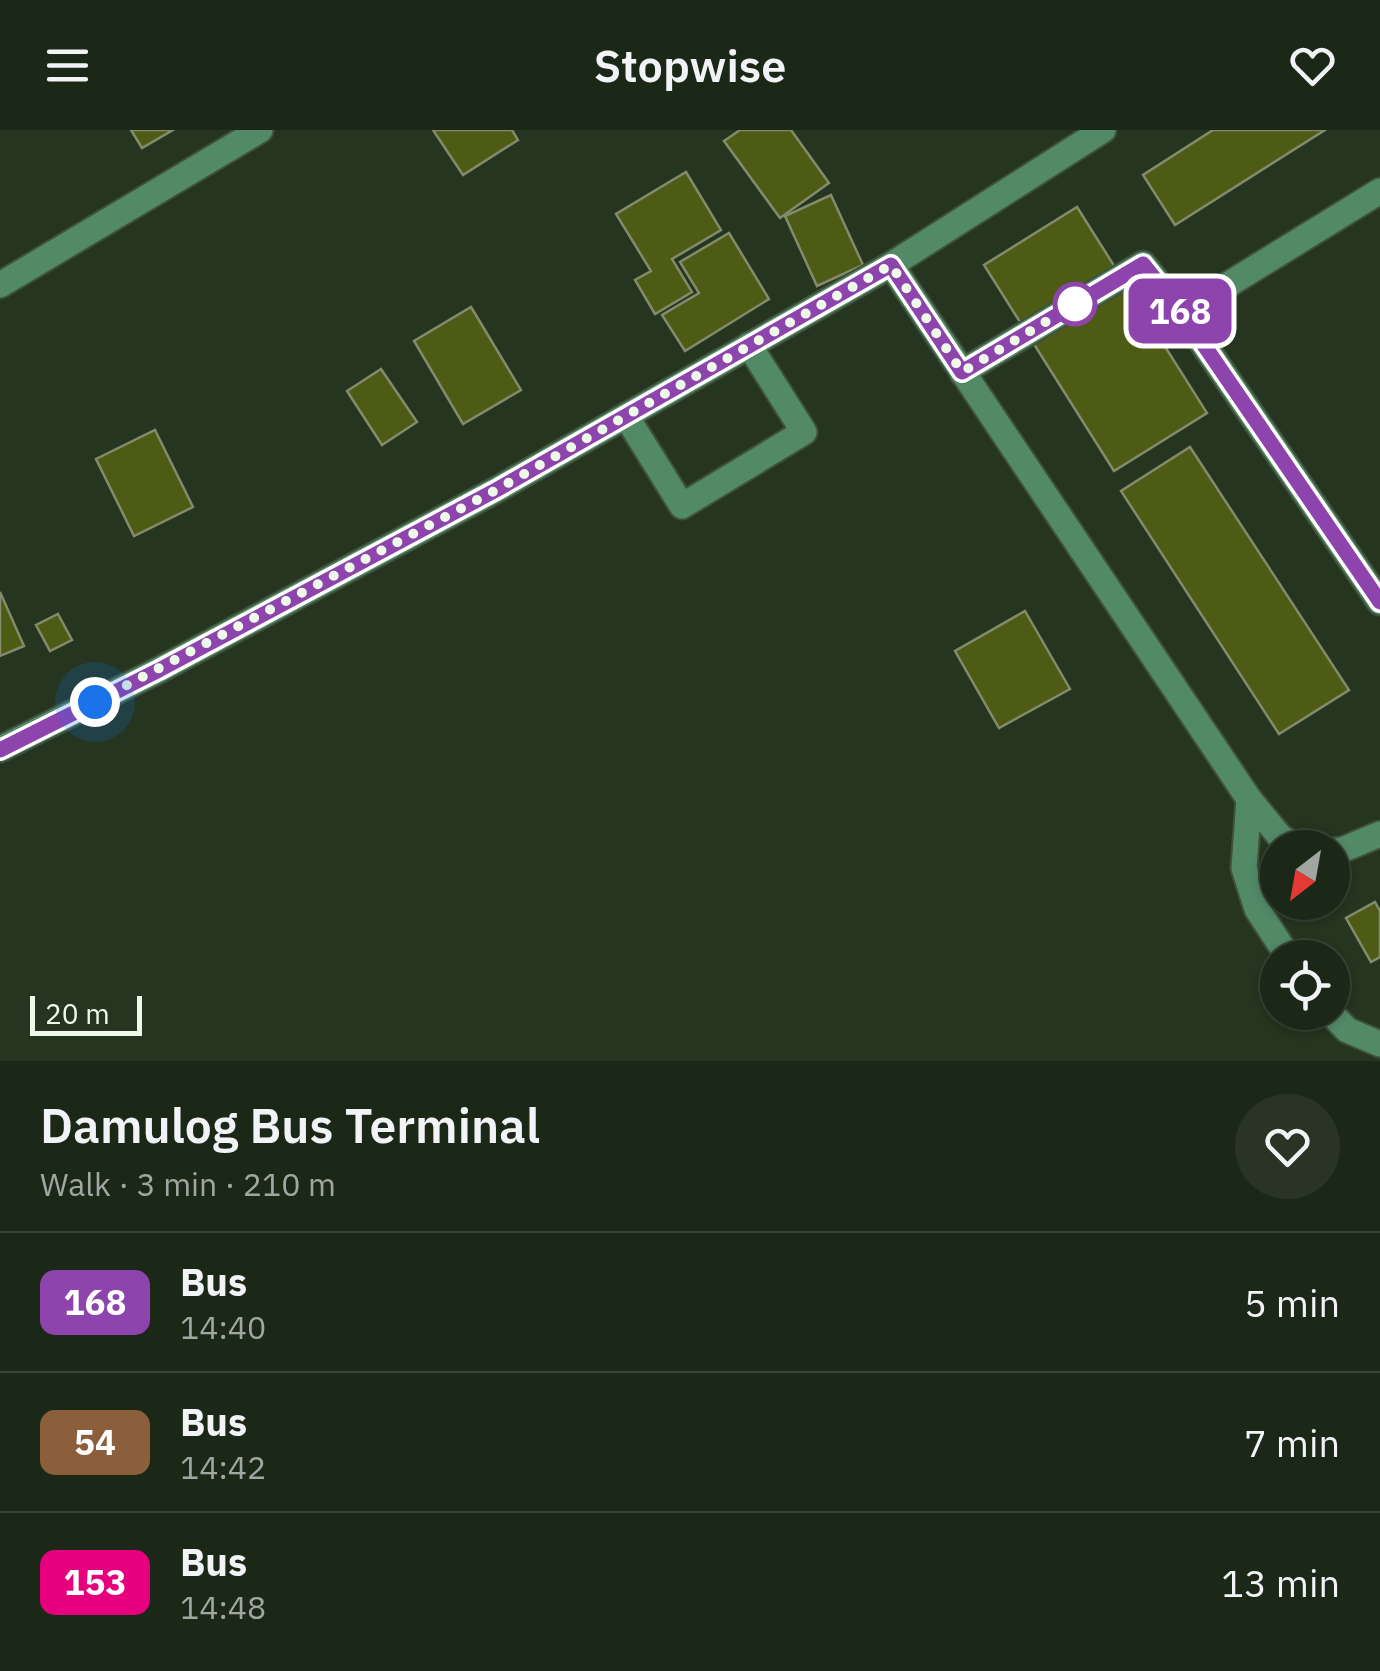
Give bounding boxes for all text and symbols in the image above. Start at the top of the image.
text: Stopwise [594,36,786,94]
icon: menu [40,38,95,93]
icon: heart [1285,38,1340,93]
line badge: 168 [1122,278,1238,344]
unlabelled marker [1054,283,1096,325]
text: 168 [1148,288,1212,334]
your location [70,677,120,727]
north arrow [1260,830,1350,920]
map controls [1260,830,1350,1030]
button: locate [1260,940,1350,1030]
scale bar [30,991,142,1036]
text: 20 m [45,995,110,1032]
text: Damulog Bus Terminal [40,1094,540,1156]
button: heart [1235,1094,1340,1199]
text: Walk · 3 min · 210 m [40,1163,336,1205]
text: Bus [180,1257,247,1306]
text: 5 min [1244,1278,1340,1327]
text: 168 [63,1279,127,1325]
text: 14:40 [180,1306,266,1348]
text: Bus [180,1397,247,1446]
text: 7 min [1244,1418,1340,1467]
text: 54 [74,1419,116,1465]
text: 14:42 [180,1446,266,1488]
text: Bus [180,1537,247,1586]
text: 13 min [1221,1558,1340,1607]
text: 153 [63,1559,127,1605]
text: 14:48 [180,1586,266,1628]

